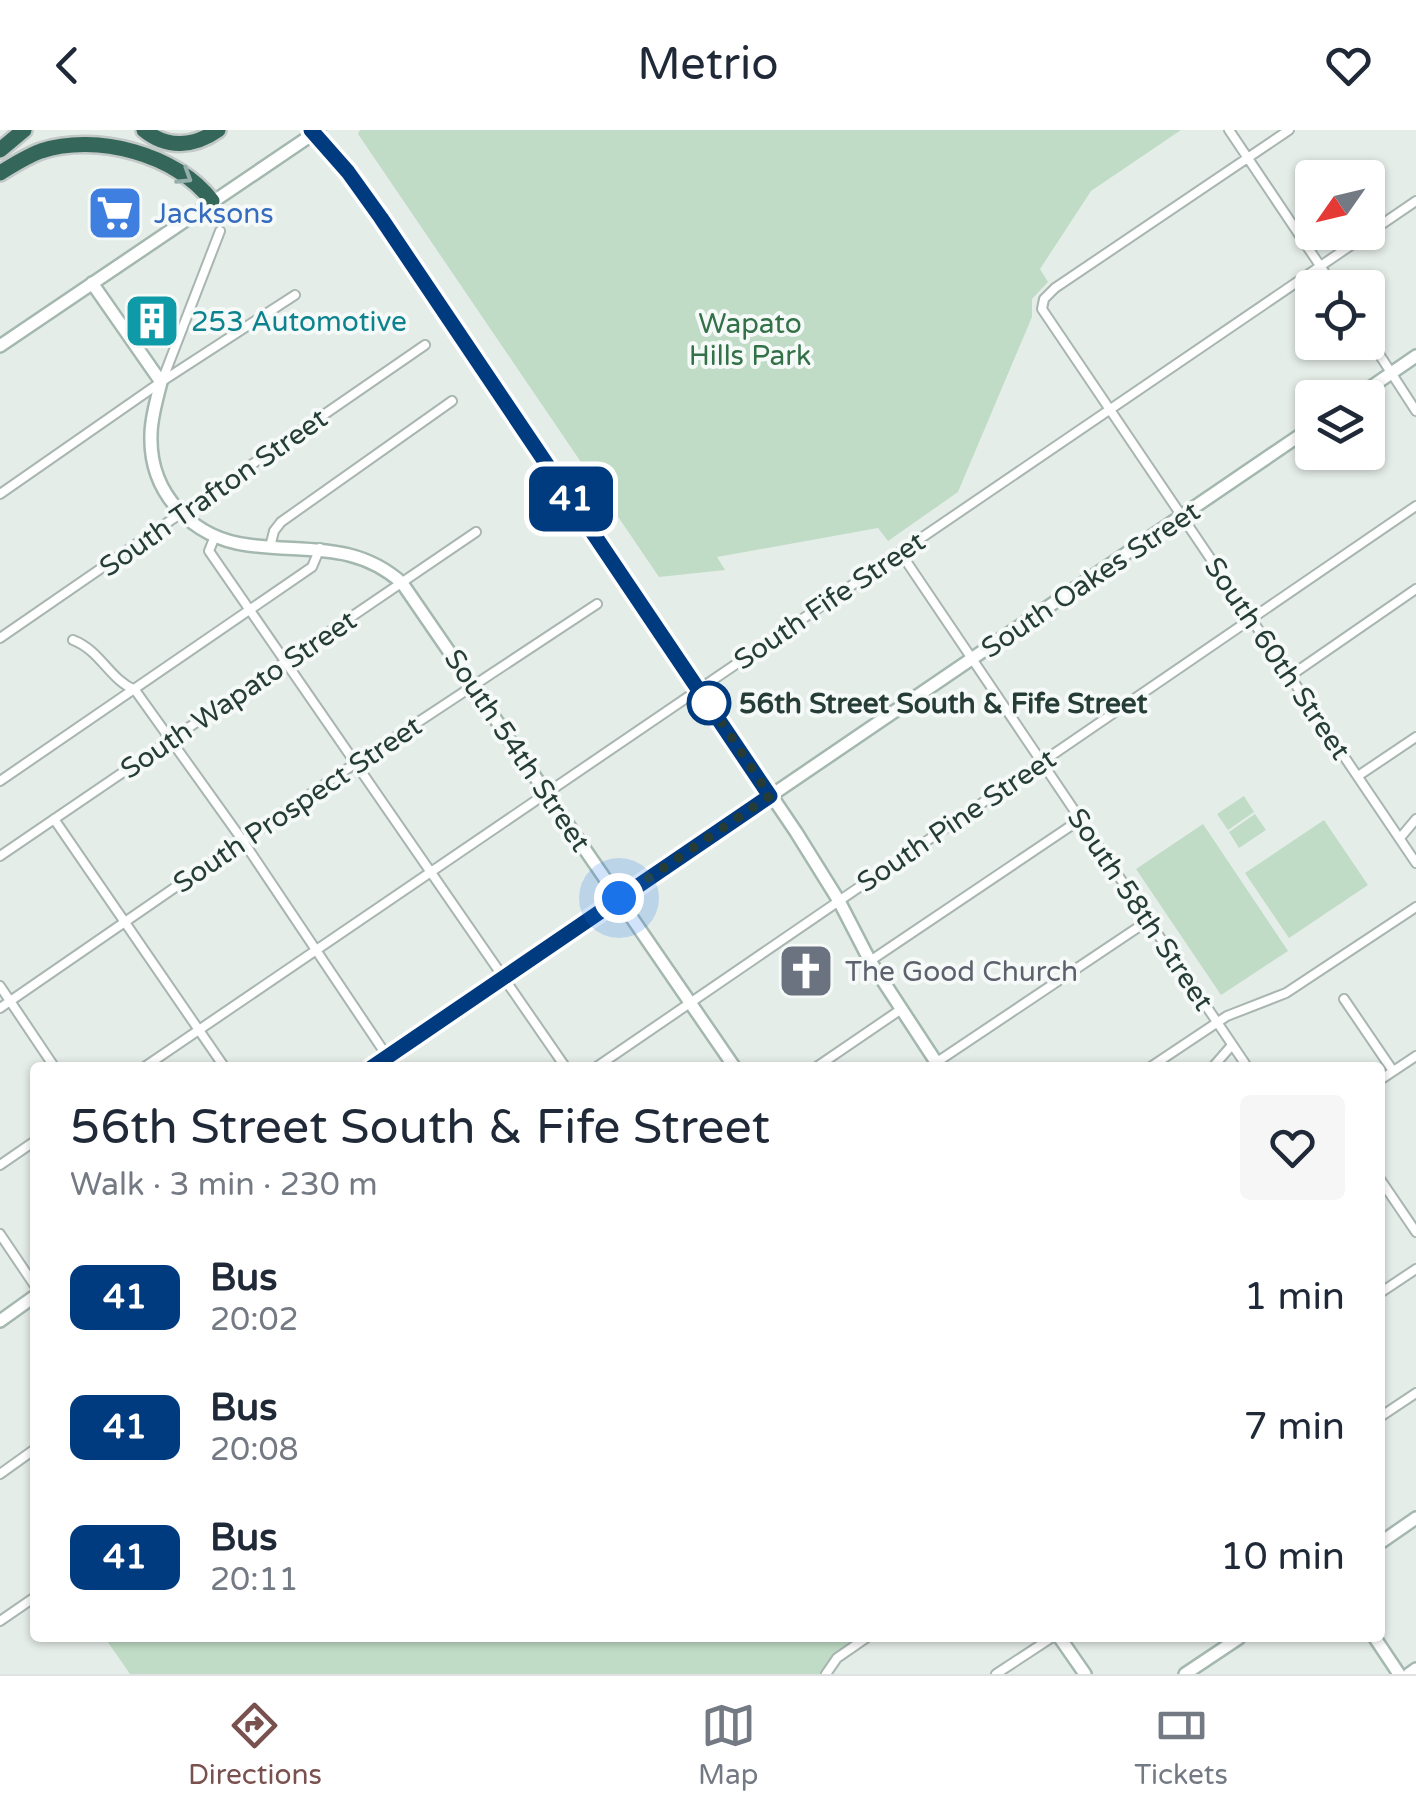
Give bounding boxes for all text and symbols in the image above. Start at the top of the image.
icon: back [40,38,95,93]
text: Metrio [637,38,779,92]
icon: heart [1321,38,1376,93]
north arrow [1295,160,1385,250]
map controls [1295,160,1385,470]
one-way arrow [175,165,193,184]
supermarket icon: Jacksons [85,183,145,243]
place label: Jacksons [154,197,274,231]
button: locate [1295,270,1385,360]
building icon: 253 Automotive [122,291,182,351]
place label: 253 Automotive [191,305,407,339]
park label: Wapato Hills Park [689,307,811,373]
button: layers [1295,380,1385,470]
street label: South Trafton Street [93,401,334,584]
line badge: 41 [526,466,616,532]
text: 41 [549,478,593,520]
street label: South Oakes Street [975,494,1206,666]
street label: South Fife Street [728,524,932,677]
street label: South 60th Street [1197,551,1358,766]
street label: South Wapato Street [114,603,363,786]
street label: South 54th Street [437,643,598,858]
marker: 56th Street South & Fife Street [688,682,730,724]
place label: 56th Street South & Fife Street [739,687,1148,721]
street label: South Prospect Street [167,709,428,901]
street label: South Pine Street [851,742,1063,900]
street label: South 58th Street [1060,802,1221,1017]
your location [594,873,644,923]
church icon: The Good Church [776,941,836,1001]
place label: The Good Church [845,955,1078,989]
button: heart [1240,1095,1345,1200]
text: 56th Street South & Fife Street [70,1099,770,1157]
text: Walk · 3 min · 230 m [70,1166,378,1204]
text: Bus [210,1255,277,1301]
text: 1 min [1244,1274,1345,1320]
text: 41 [103,1276,147,1318]
text: 20:02 [210,1301,299,1339]
text: Bus [210,1385,277,1431]
text: 7 min [1244,1404,1345,1450]
text: 41 [103,1406,147,1448]
text: 20:08 [210,1431,299,1469]
text: Bus [210,1515,277,1561]
text: 10 min [1220,1534,1345,1580]
text: 41 [103,1536,147,1578]
text: 20:11 [210,1561,299,1599]
tab: Directions [188,1698,322,1792]
tab: Map [698,1698,758,1792]
tab: Tickets [1134,1698,1228,1792]

